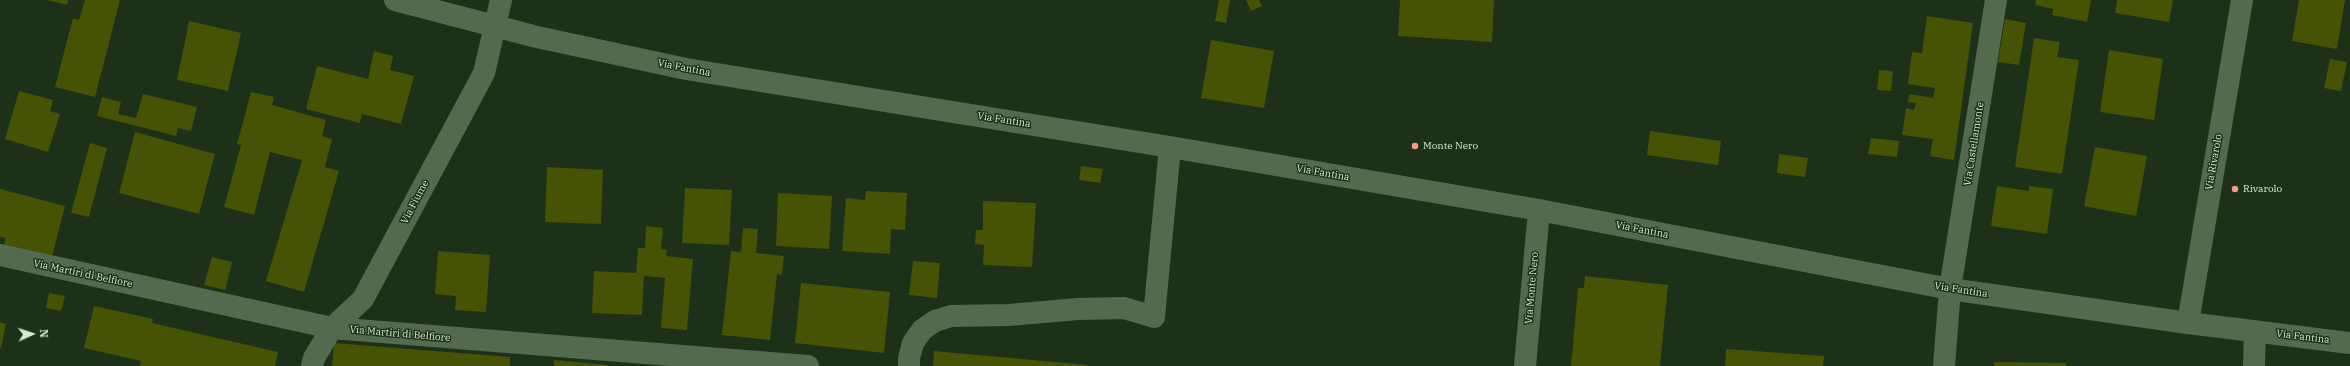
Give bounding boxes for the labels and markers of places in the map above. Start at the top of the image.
place label: Monte Nero [1423,140,1478,152]
marker: Monte Nero [1410,141,1420,151]
place label: Rivarolo [2243,183,2282,195]
marker: Rivarolo [2230,184,2240,194]

